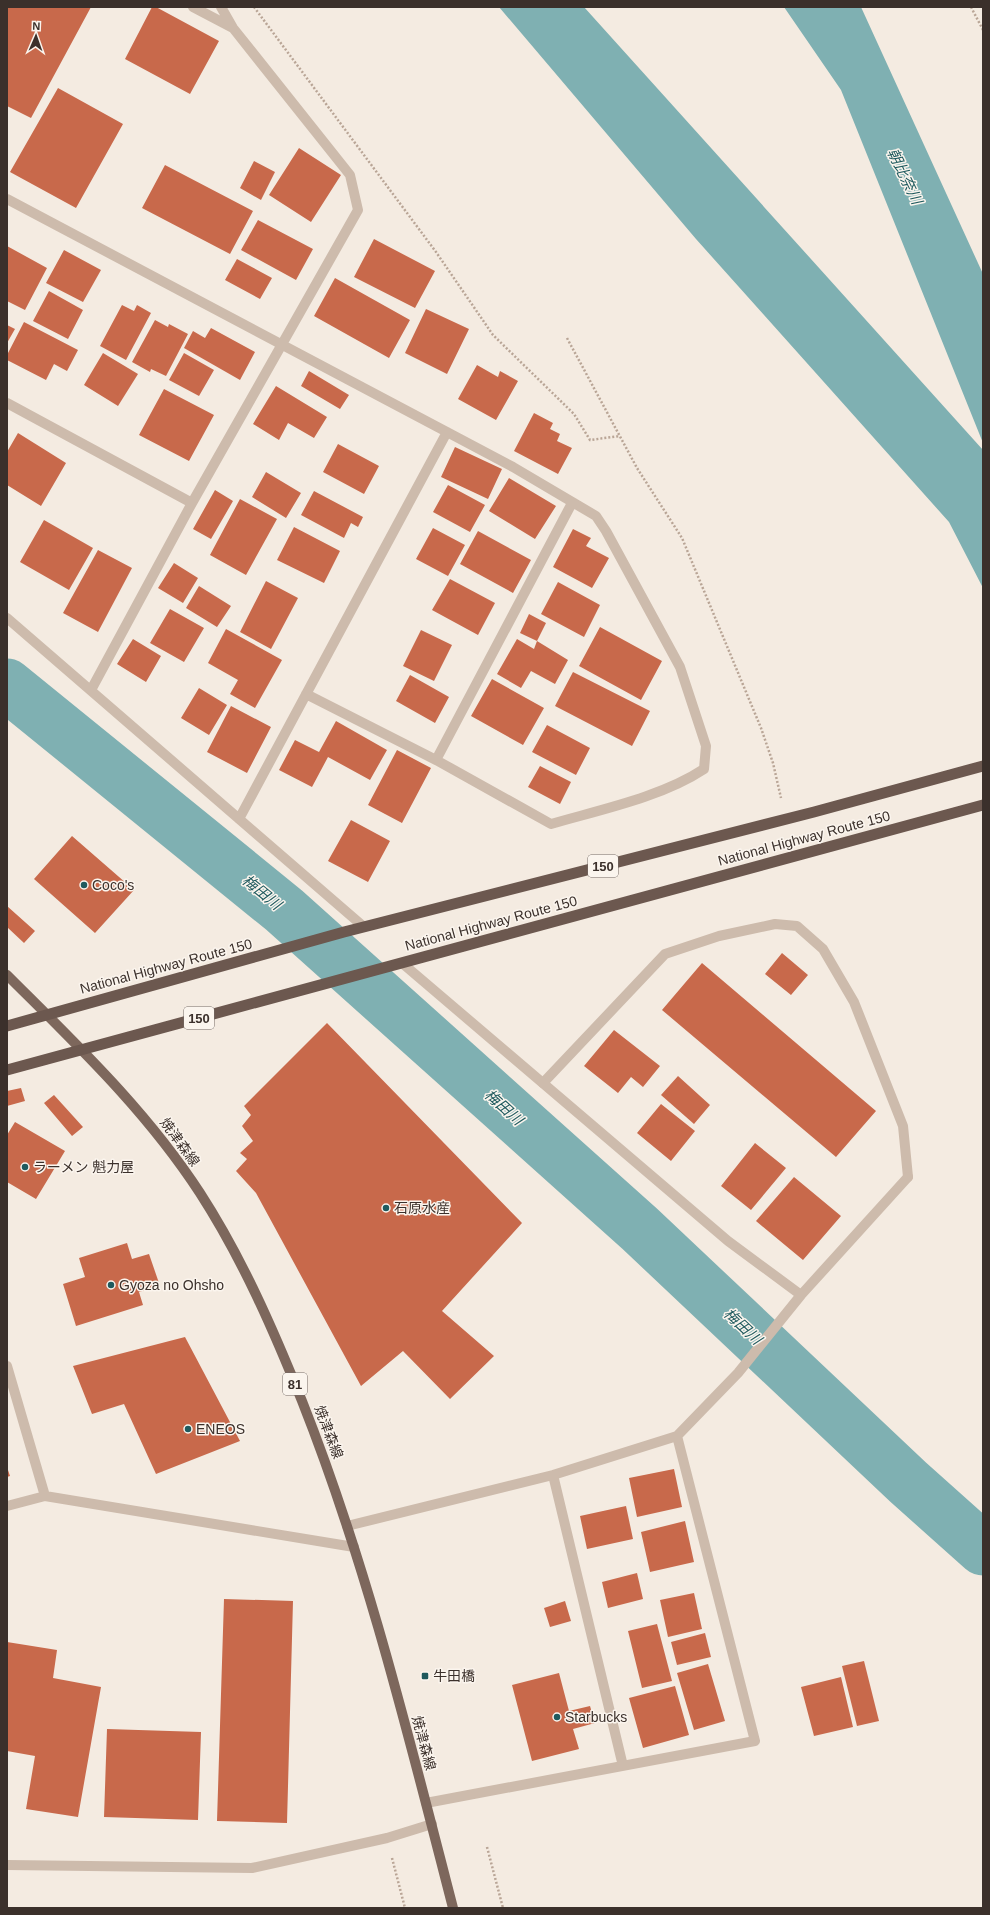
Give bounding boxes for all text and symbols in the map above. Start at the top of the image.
north arrow [16,16,56,56]
text: N [32,20,41,32]
water label: 朝比奈川 [884,145,927,208]
street label: National Highway Route 150 [716,807,892,869]
road number: 150 [588,855,618,877]
water label: 梅田川 [239,871,286,914]
place label: Coco's [92,877,134,893]
marker: Coco's [79,880,89,890]
street label: National Highway Route 150 [403,892,579,954]
street label: National Highway Route 150 [78,935,254,997]
road number: 150 [184,1007,214,1029]
water label: 梅田川 [482,1086,528,1130]
street label: 焼津森線 [157,1115,203,1169]
place label: ラーメン 魁力屋 [33,1159,134,1175]
marker: ラーメン 魁力屋 [20,1162,30,1172]
place label: 石原水産 [394,1200,450,1216]
marker: 石原水産 [381,1203,391,1213]
place label: Gyoza no Ohsho [119,1277,224,1293]
marker: Gyoza no Ohsho [106,1280,116,1290]
water label: 梅田川 [721,1304,767,1349]
road number: 81 [283,1373,307,1395]
street label: 焼津森線 [311,1403,347,1461]
place label: ENEOS [196,1421,245,1437]
marker: ENEOS [183,1424,193,1434]
place label: 牛田橋 [433,1668,475,1684]
marker: 牛田橋 [420,1671,430,1681]
place label: Starbucks [565,1709,627,1725]
marker: Starbucks [552,1712,562,1722]
street label: 焼津森線 [409,1714,439,1772]

